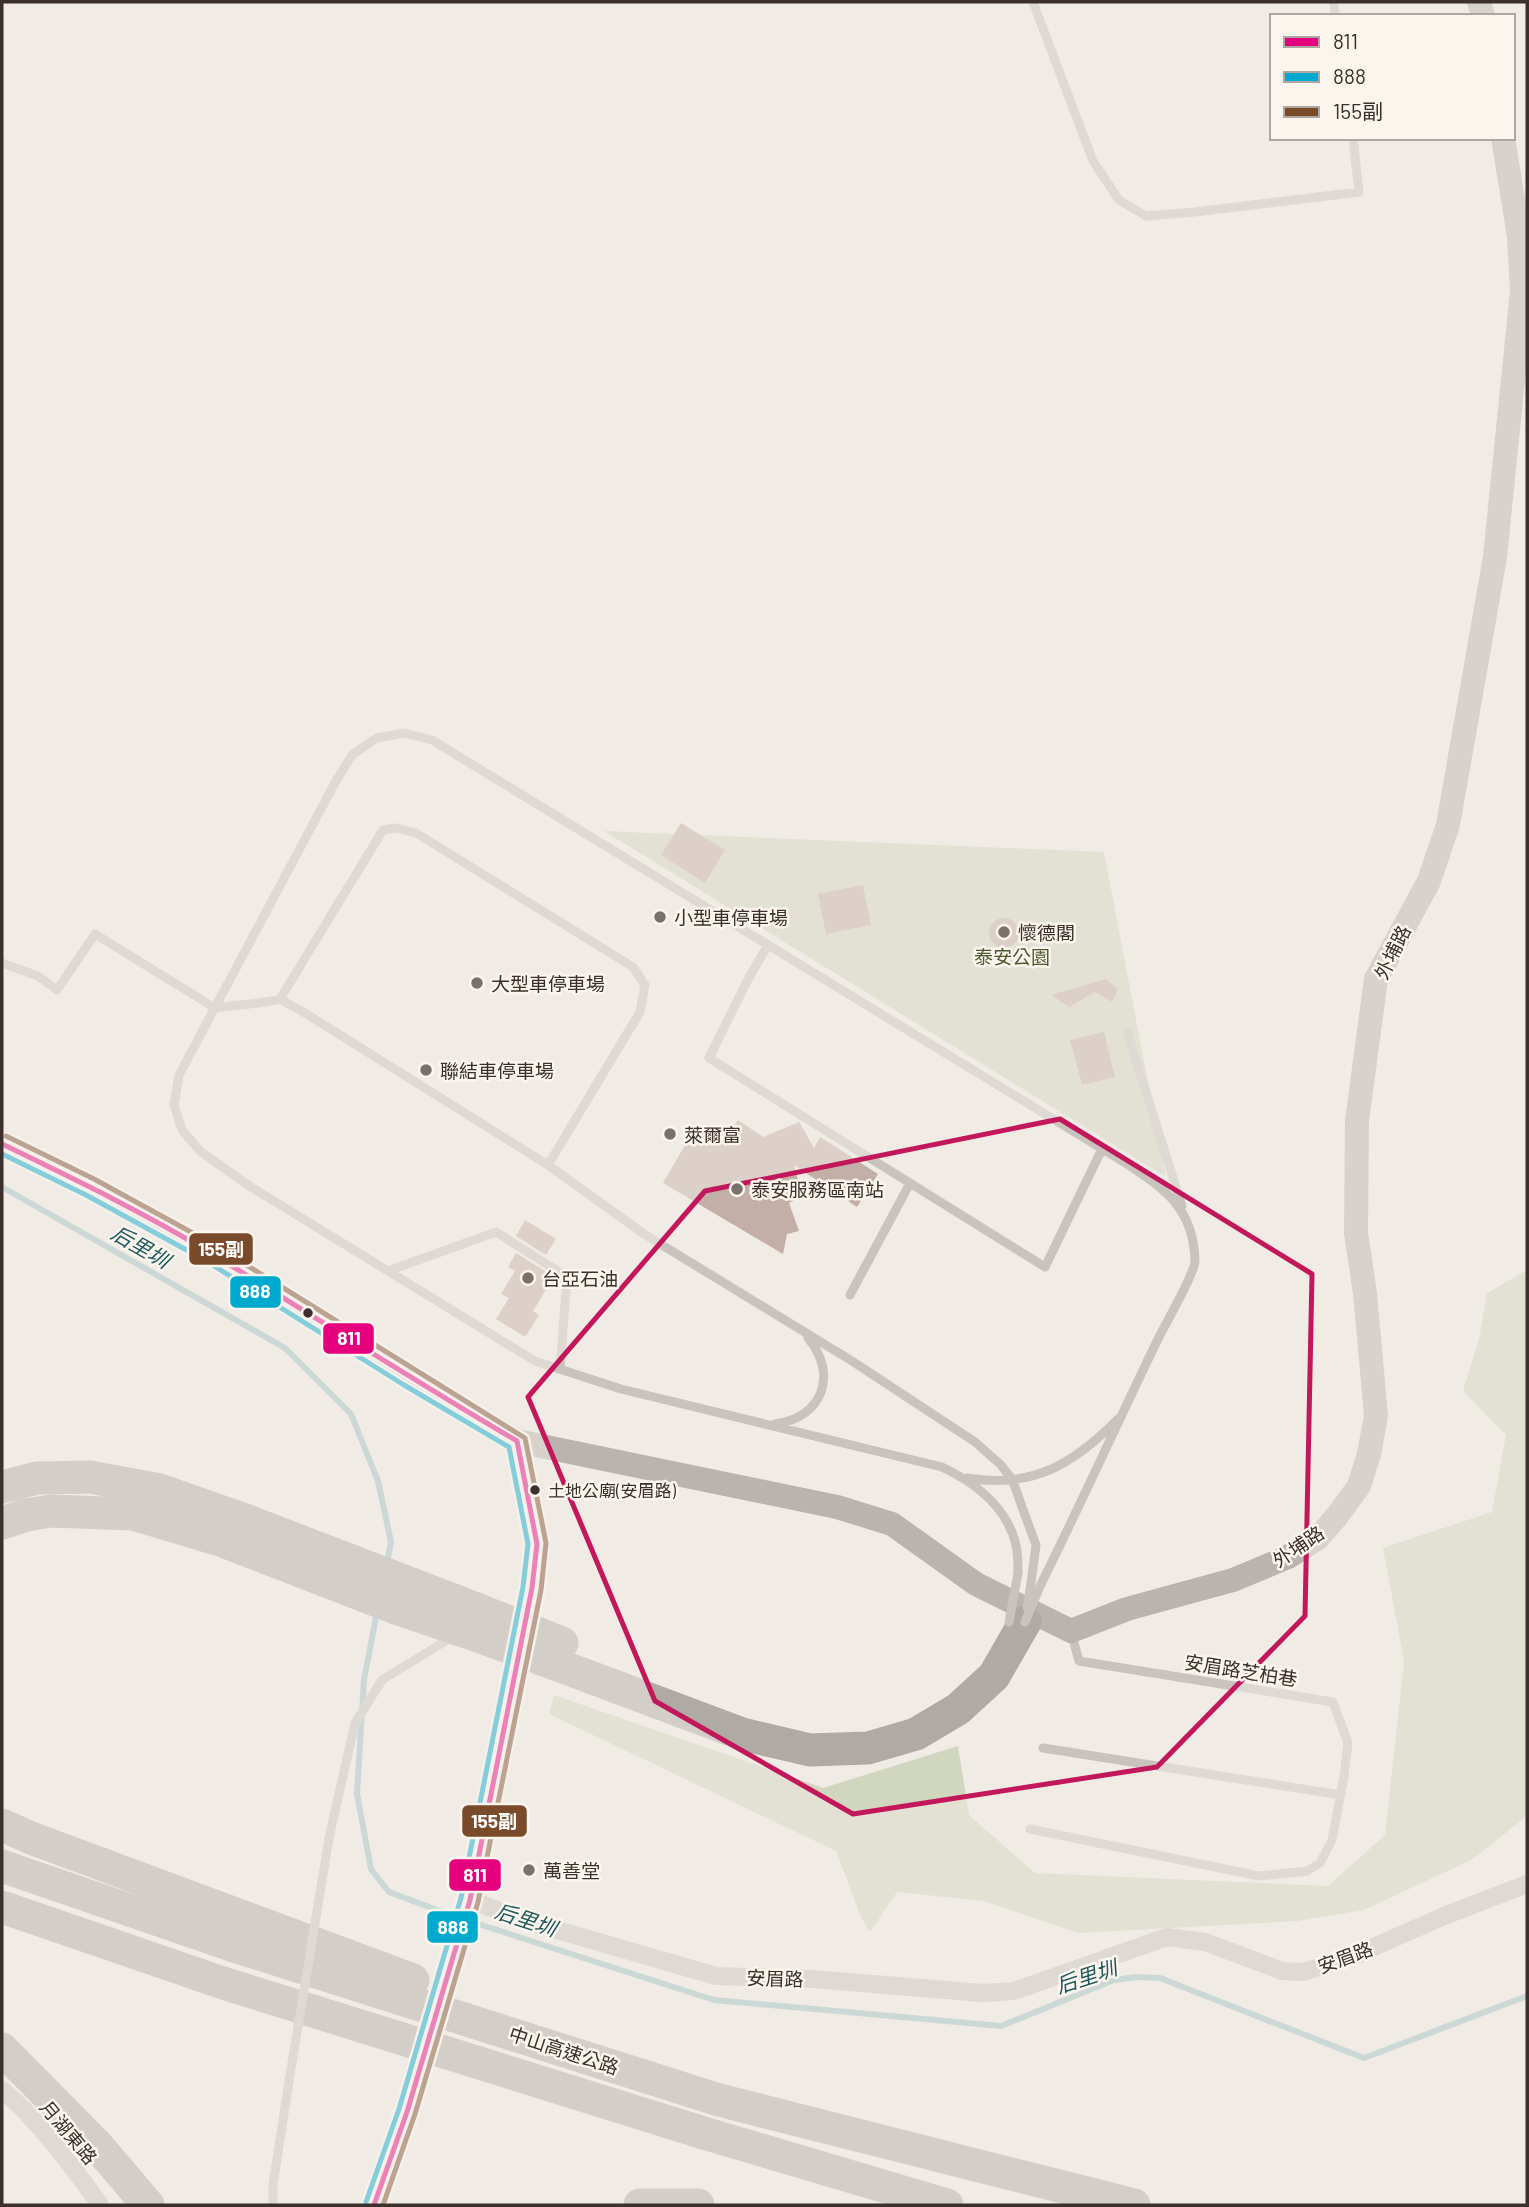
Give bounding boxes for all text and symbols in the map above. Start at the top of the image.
legend [1270,14,1515,140]
text: 811 [1333,28,1358,53]
text: 888 [1333,63,1366,88]
text: 155副 [1333,98,1383,123]
place label: 小型車停車場 [674,906,788,929]
marker: 小型車停車場 [652,909,668,925]
place label: 懷德閣 [1018,921,1075,944]
street label: 外埔路 [1369,921,1415,983]
marker: 懷德閣 [996,924,1012,940]
park label: 泰安公園 [974,945,1050,968]
place label: 大型車停車場 [491,972,605,995]
marker: 大型車停車場 [469,975,485,991]
place label: 聯結車停車場 [440,1059,554,1082]
marker: 聯結車停車場 [418,1062,434,1078]
place label: 萊爾富 [684,1123,741,1146]
marker: 萊爾富 [662,1126,678,1142]
place label: 泰安服務區南站 [751,1178,884,1201]
marker: 泰安服務區南站 [729,1181,745,1197]
water label: 后里圳 [107,1219,177,1274]
line badge: 155副 [188,1232,254,1266]
text: 155副 [198,1237,244,1260]
place label: 台亞石油 [542,1267,618,1290]
marker: 台亞石油 [520,1270,536,1286]
line badge: 888 [229,1275,282,1309]
text: 888 [240,1279,270,1302]
unlabelled marker [301,1306,315,1320]
line badge: 811 [322,1322,375,1355]
text: 811 [337,1326,361,1349]
place label: 土地公廟(安眉路) [548,1480,676,1500]
marker: 土地公廟(安眉路) [528,1483,542,1497]
street label: 外埔路 [1268,1521,1328,1571]
street label: 安眉路芝柏巷 [1183,1650,1299,1690]
line badge: 155副 [461,1804,528,1838]
text: 155副 [471,1809,517,1832]
line badge: 811 [448,1858,502,1892]
place label: 萬善堂 [543,1859,600,1882]
marker: 萬善堂 [521,1862,537,1878]
text: 811 [463,1863,487,1886]
water label: 后里圳 [492,1897,563,1942]
line badge: 888 [426,1910,479,1944]
text: 888 [438,1915,468,1938]
street label: 安眉路 [1314,1936,1376,1978]
water label: 后里圳 [1052,1953,1123,1998]
street label: 安眉路 [746,1966,804,1990]
street label: 中山高速公路 [506,2021,622,2079]
street label: 月湖東路 [36,2095,102,2169]

